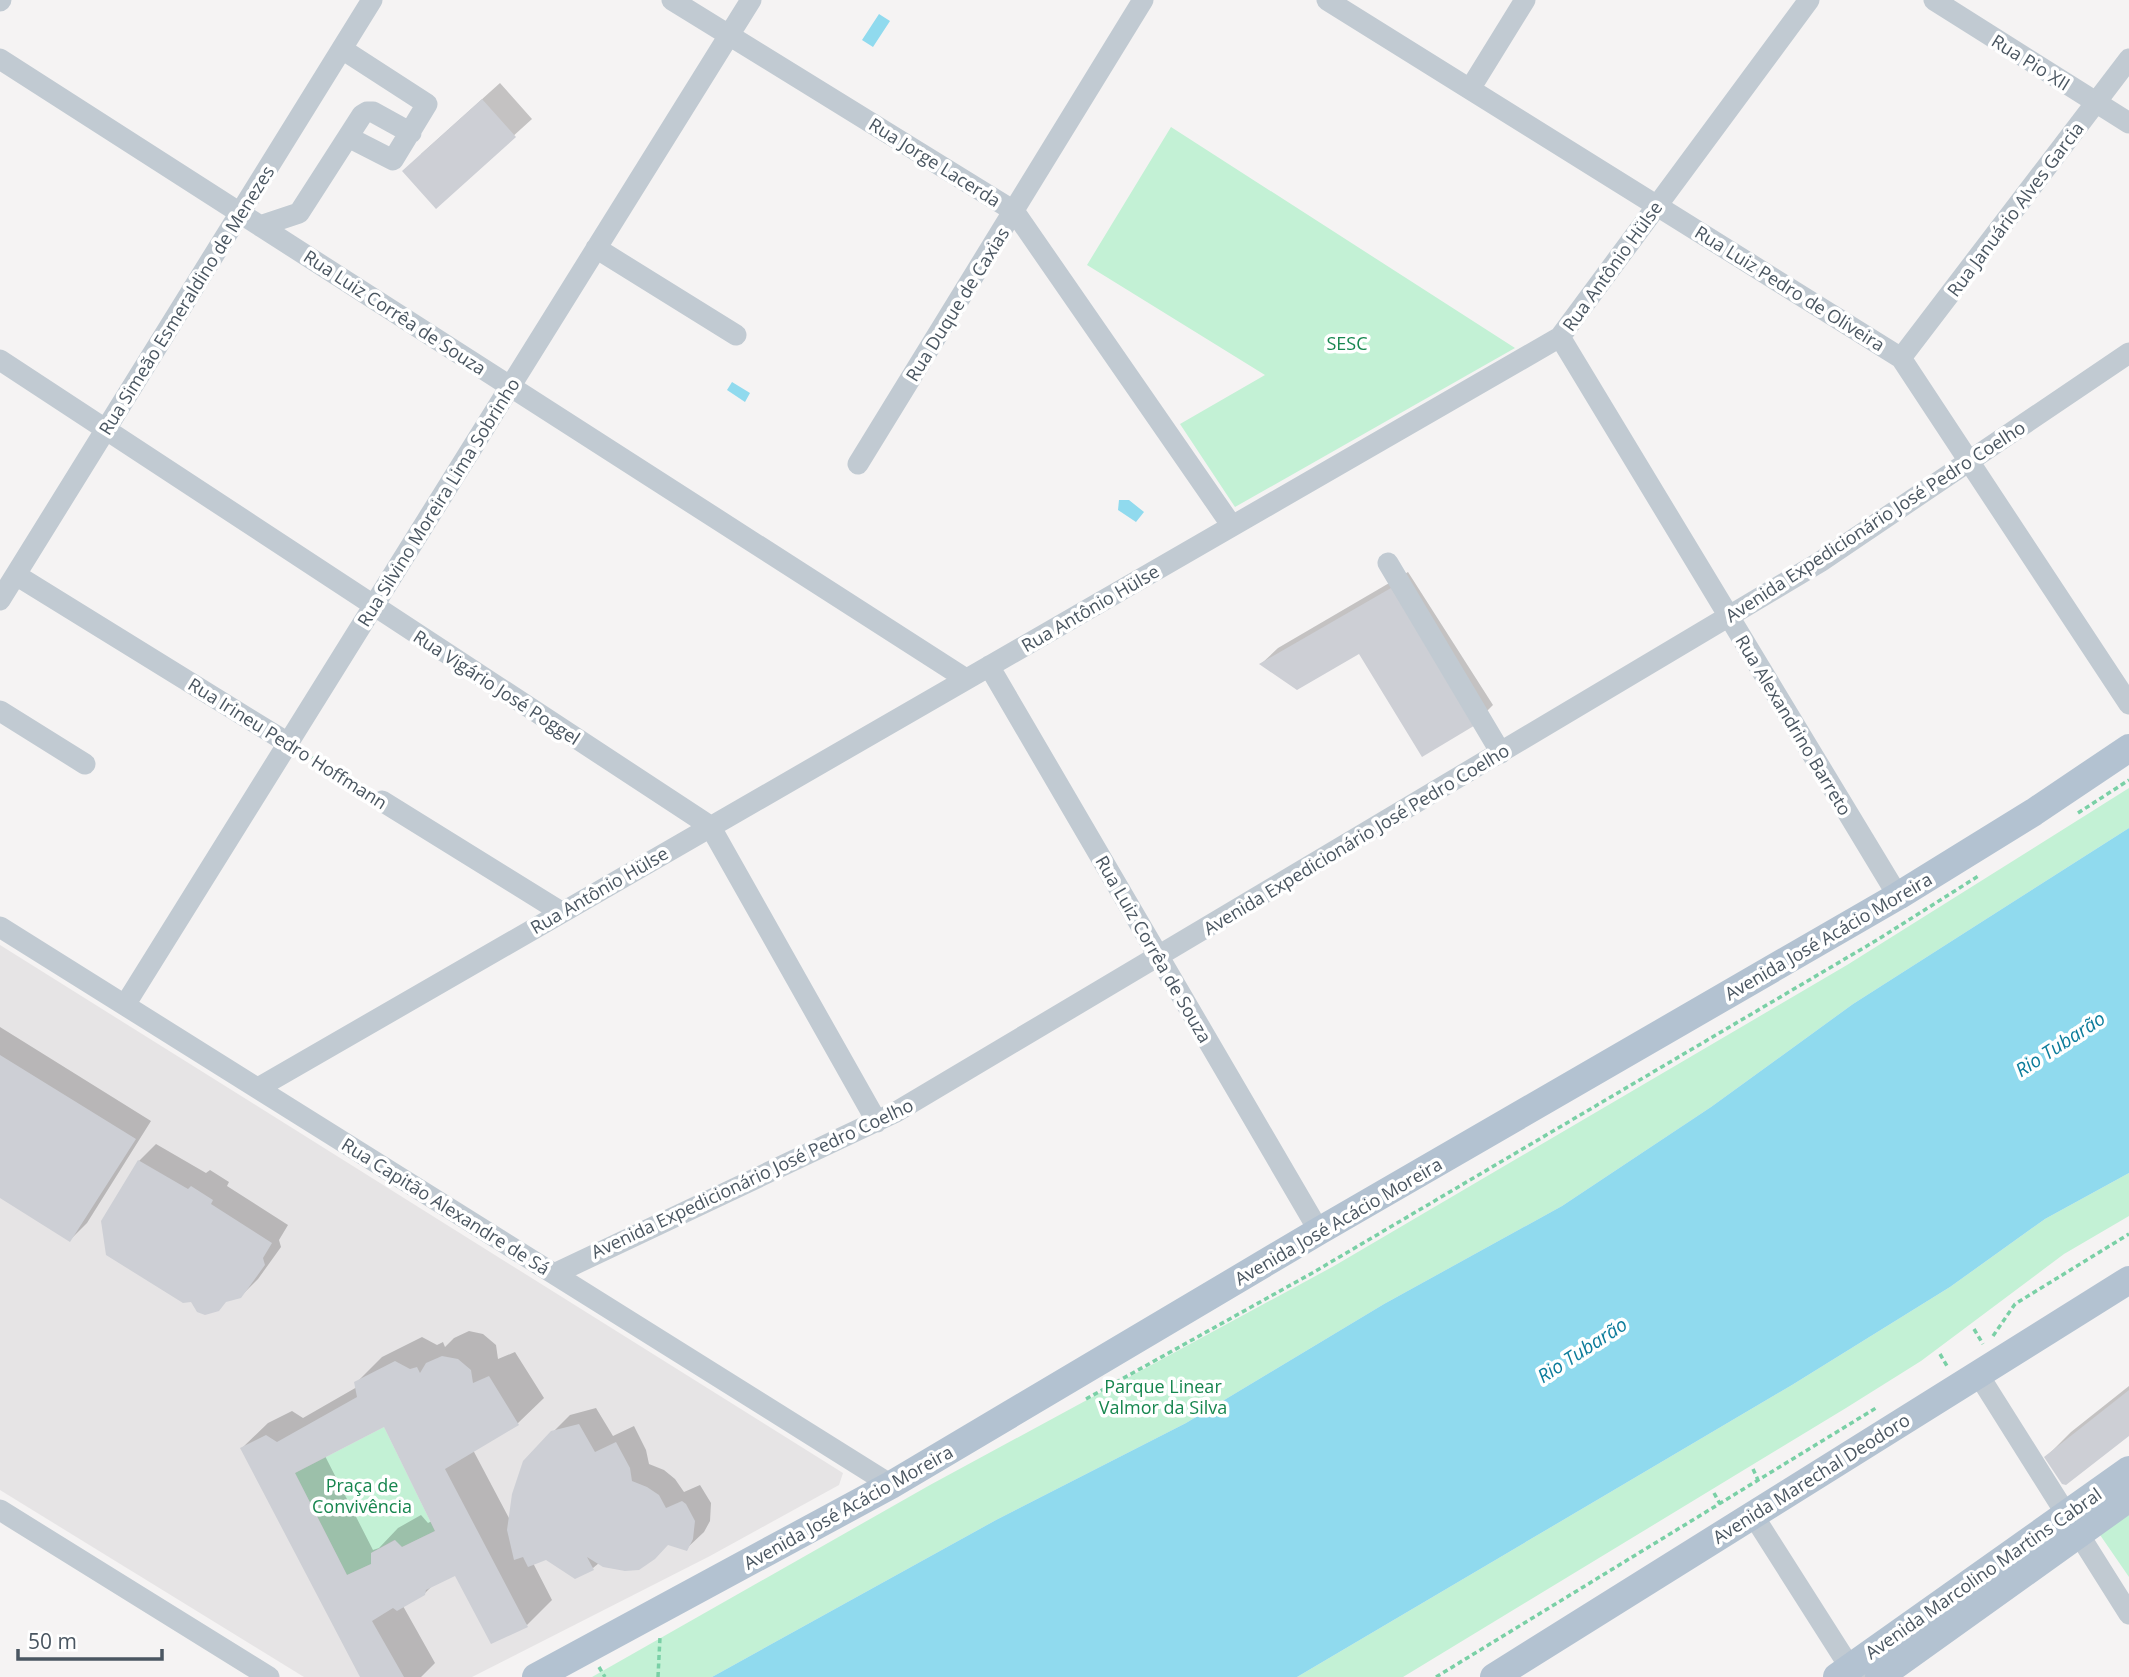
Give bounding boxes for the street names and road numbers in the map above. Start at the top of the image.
street label: Rua Pio XII [1987,28,2075,96]
street label: Rua Jorge Lacerda [865,112,1005,212]
street label: Rua Januário Alves Garcia [1941,117,2089,301]
street label: Rua Simeão Esmeraldino de Menezes [93,161,279,439]
street label: Rua Antônio Hülse [1557,196,1667,336]
street label: Rua Luiz Pedro de Oliveira [1691,220,1889,356]
street label: Rua Duque de Caxias [900,222,1014,386]
street label: Rua Luiz Corrêa de Souza [299,244,491,380]
street label: Rua Silvino Moreira Lima Sobrinho [351,373,525,631]
street label: Avenida Expedicionário José Pedro Coelho [1721,415,2029,627]
street label: Rua Antônio Hülse [1017,559,1163,657]
street label: Rua Vigário José Poggel [409,624,585,750]
street label: Rua Alexandrino Barreto [1731,630,1857,820]
street label: Rua Irineu Pedro Hoffmann [184,672,392,814]
street label: Avenida Expedicionário José Pedro Coelho [1199,738,1513,940]
street label: Rua Antônio Hülse [526,841,672,939]
street label: Rua Luiz Corrêa de Souza [1090,851,1218,1047]
street label: Avenida José Acácio Moreira [1720,867,1936,1005]
street label: Avenida Expedicionário José Pedro Coelho [587,1093,917,1263]
street label: Rua Capitão Alexandre de Sá [337,1132,555,1280]
street label: Avenida José Acácio Moreira [1230,1152,1446,1290]
street label: Avenida Marechal Deodoro [1708,1407,1914,1549]
street label: Avenida José Acácio Moreira [739,1439,957,1575]
street label: Avenida Marcolino Martins Cabral [1860,1482,2106,1664]

